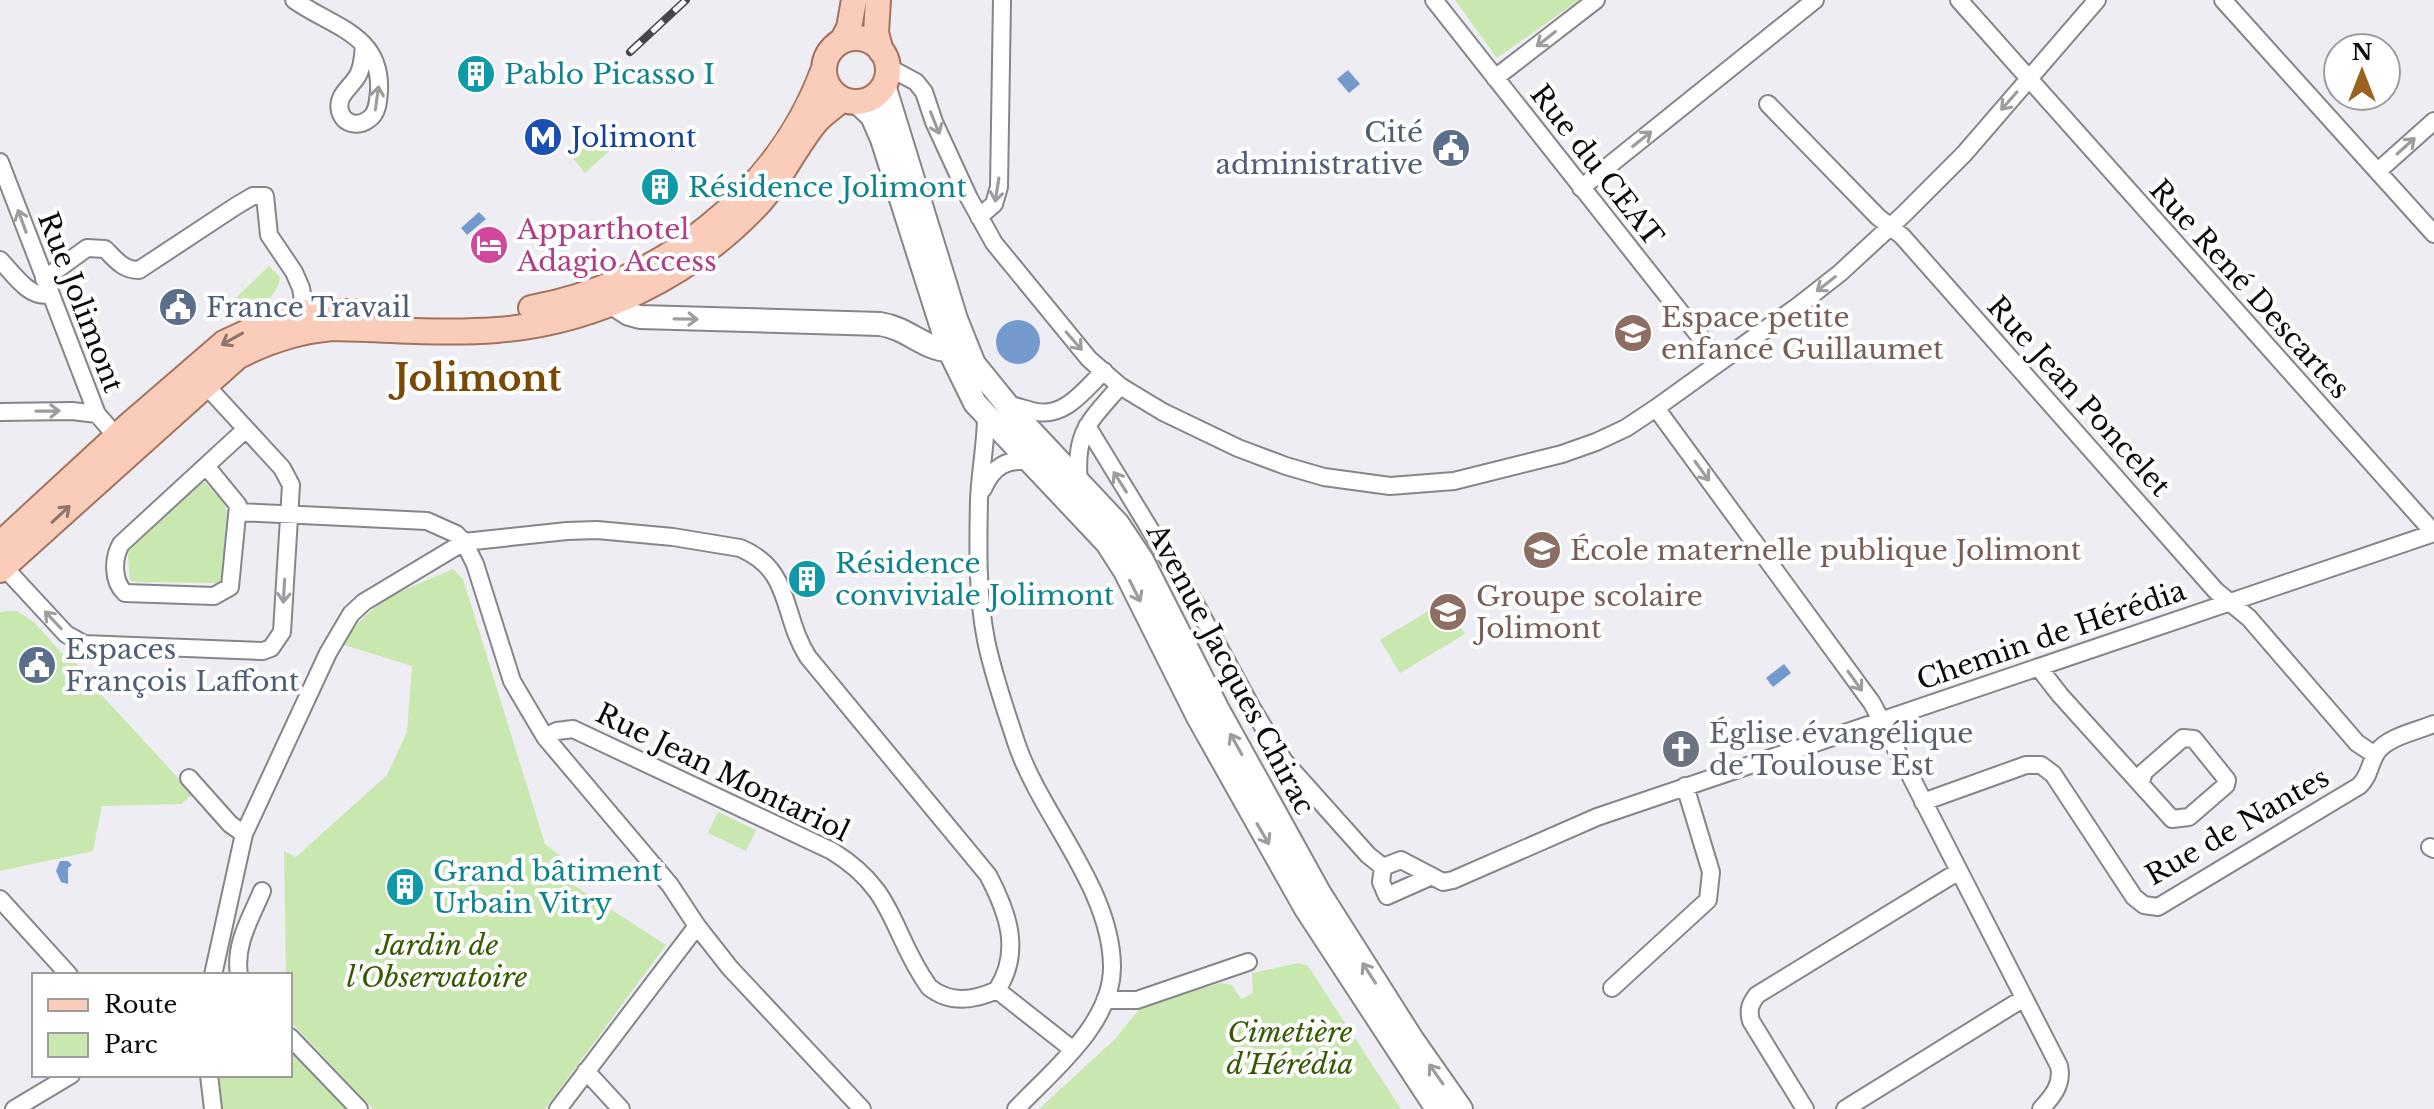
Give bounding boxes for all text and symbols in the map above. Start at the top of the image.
one-way arrow [1536,31,1557,48]
north arrow [2322,32,2402,112]
text: N [2352,39,2373,66]
building icon: Pablo Picasso I [455,53,497,95]
place label: Pablo Picasso I [504,57,715,92]
street label: Rue du CEAT [1523,78,1671,253]
one-way arrow [370,86,385,112]
one-way arrow [2000,90,2018,111]
one-way arrow [929,110,943,135]
place label: Cité administrative [1215,115,1423,182]
metro station icon: Jolimont [522,116,564,158]
place label: Jolimont [567,120,697,155]
public building icon: Cité administrative [1430,127,1472,169]
one-way arrow [1631,130,1652,148]
one-way arrow [2396,137,2416,156]
building icon: Résidence Jolimont [639,166,681,208]
place label: Résidence Jolimont [688,170,967,205]
street label: Rue René Descartes [2142,172,2357,406]
one-way arrow [988,176,1003,202]
street label: Rue Jolimont [30,207,131,398]
one-way arrow [14,209,28,234]
place label: Apparthotel Adagio Access [516,212,717,279]
hotel icon: Apparthotel Adagio Access [468,224,510,266]
one-way arrow [1816,276,1837,293]
public building icon: France Travail [157,286,199,328]
street label: Rue Jean Poncelet [1980,289,2178,504]
place label: France Travail [206,290,411,325]
place label: Espace petite enfance Guillaumet [1661,300,1944,367]
one-way arrow [672,312,699,327]
school or university icon: Espace petite enfance Guillaumet [1612,312,1654,354]
one-way arrow [1065,330,1083,351]
one-way arrow [221,331,244,347]
district label: Jolimont [388,356,562,401]
one-way arrow [34,403,61,419]
one-way arrow [1693,460,1710,481]
one-way arrow [1111,471,1127,494]
one-way arrow [50,505,71,524]
street label: Avenue Jacques Chirac [1139,517,1322,821]
school or university icon: École maternelle publique Jolimont [1521,529,1563,571]
place label: École maternelle publique Jolimont [1570,533,2082,568]
place label: Résidence conviviale Jolimont [835,546,1115,613]
building icon: Résidence conviviale Jolimont [786,558,828,600]
street label: Chemin de Hérédia [1912,573,2191,698]
one-way arrow [276,577,291,604]
one-way arrow [1128,579,1144,603]
place label: Groupe scolaire Jolimont [1472,579,1703,646]
school or university icon: Groupe scolaire Jolimont [1427,591,1469,633]
one-way arrow [44,610,62,630]
place label: Espaces François Laffont [65,632,300,699]
public building icon: Espaces François Laffont [16,644,58,686]
one-way arrow [1847,669,1864,691]
street label: Rue Jean Montariol [590,696,855,849]
place label: Église évangélique de Toulouse Est [1709,716,1973,783]
church icon: Église évangélique de Toulouse Est [1660,728,1702,770]
one-way arrow [1228,732,1243,756]
street label: Rue de Nantes [2139,760,2335,893]
one-way arrow [1255,822,1271,845]
place label: Grand bâtiment Urbain Vitry [433,854,663,921]
building icon: Grand bâtiment Urbain Vitry [384,866,426,908]
park label: Jardin de l'Observatoire [347,928,527,995]
one-way arrow [1361,963,1378,985]
legend [32,973,292,1077]
text: Route [104,990,177,1019]
park label: Cimetière d'Hérédia [1227,1015,1353,1082]
text: Parc [104,1030,158,1059]
one-way arrow [1428,1064,1445,1085]

